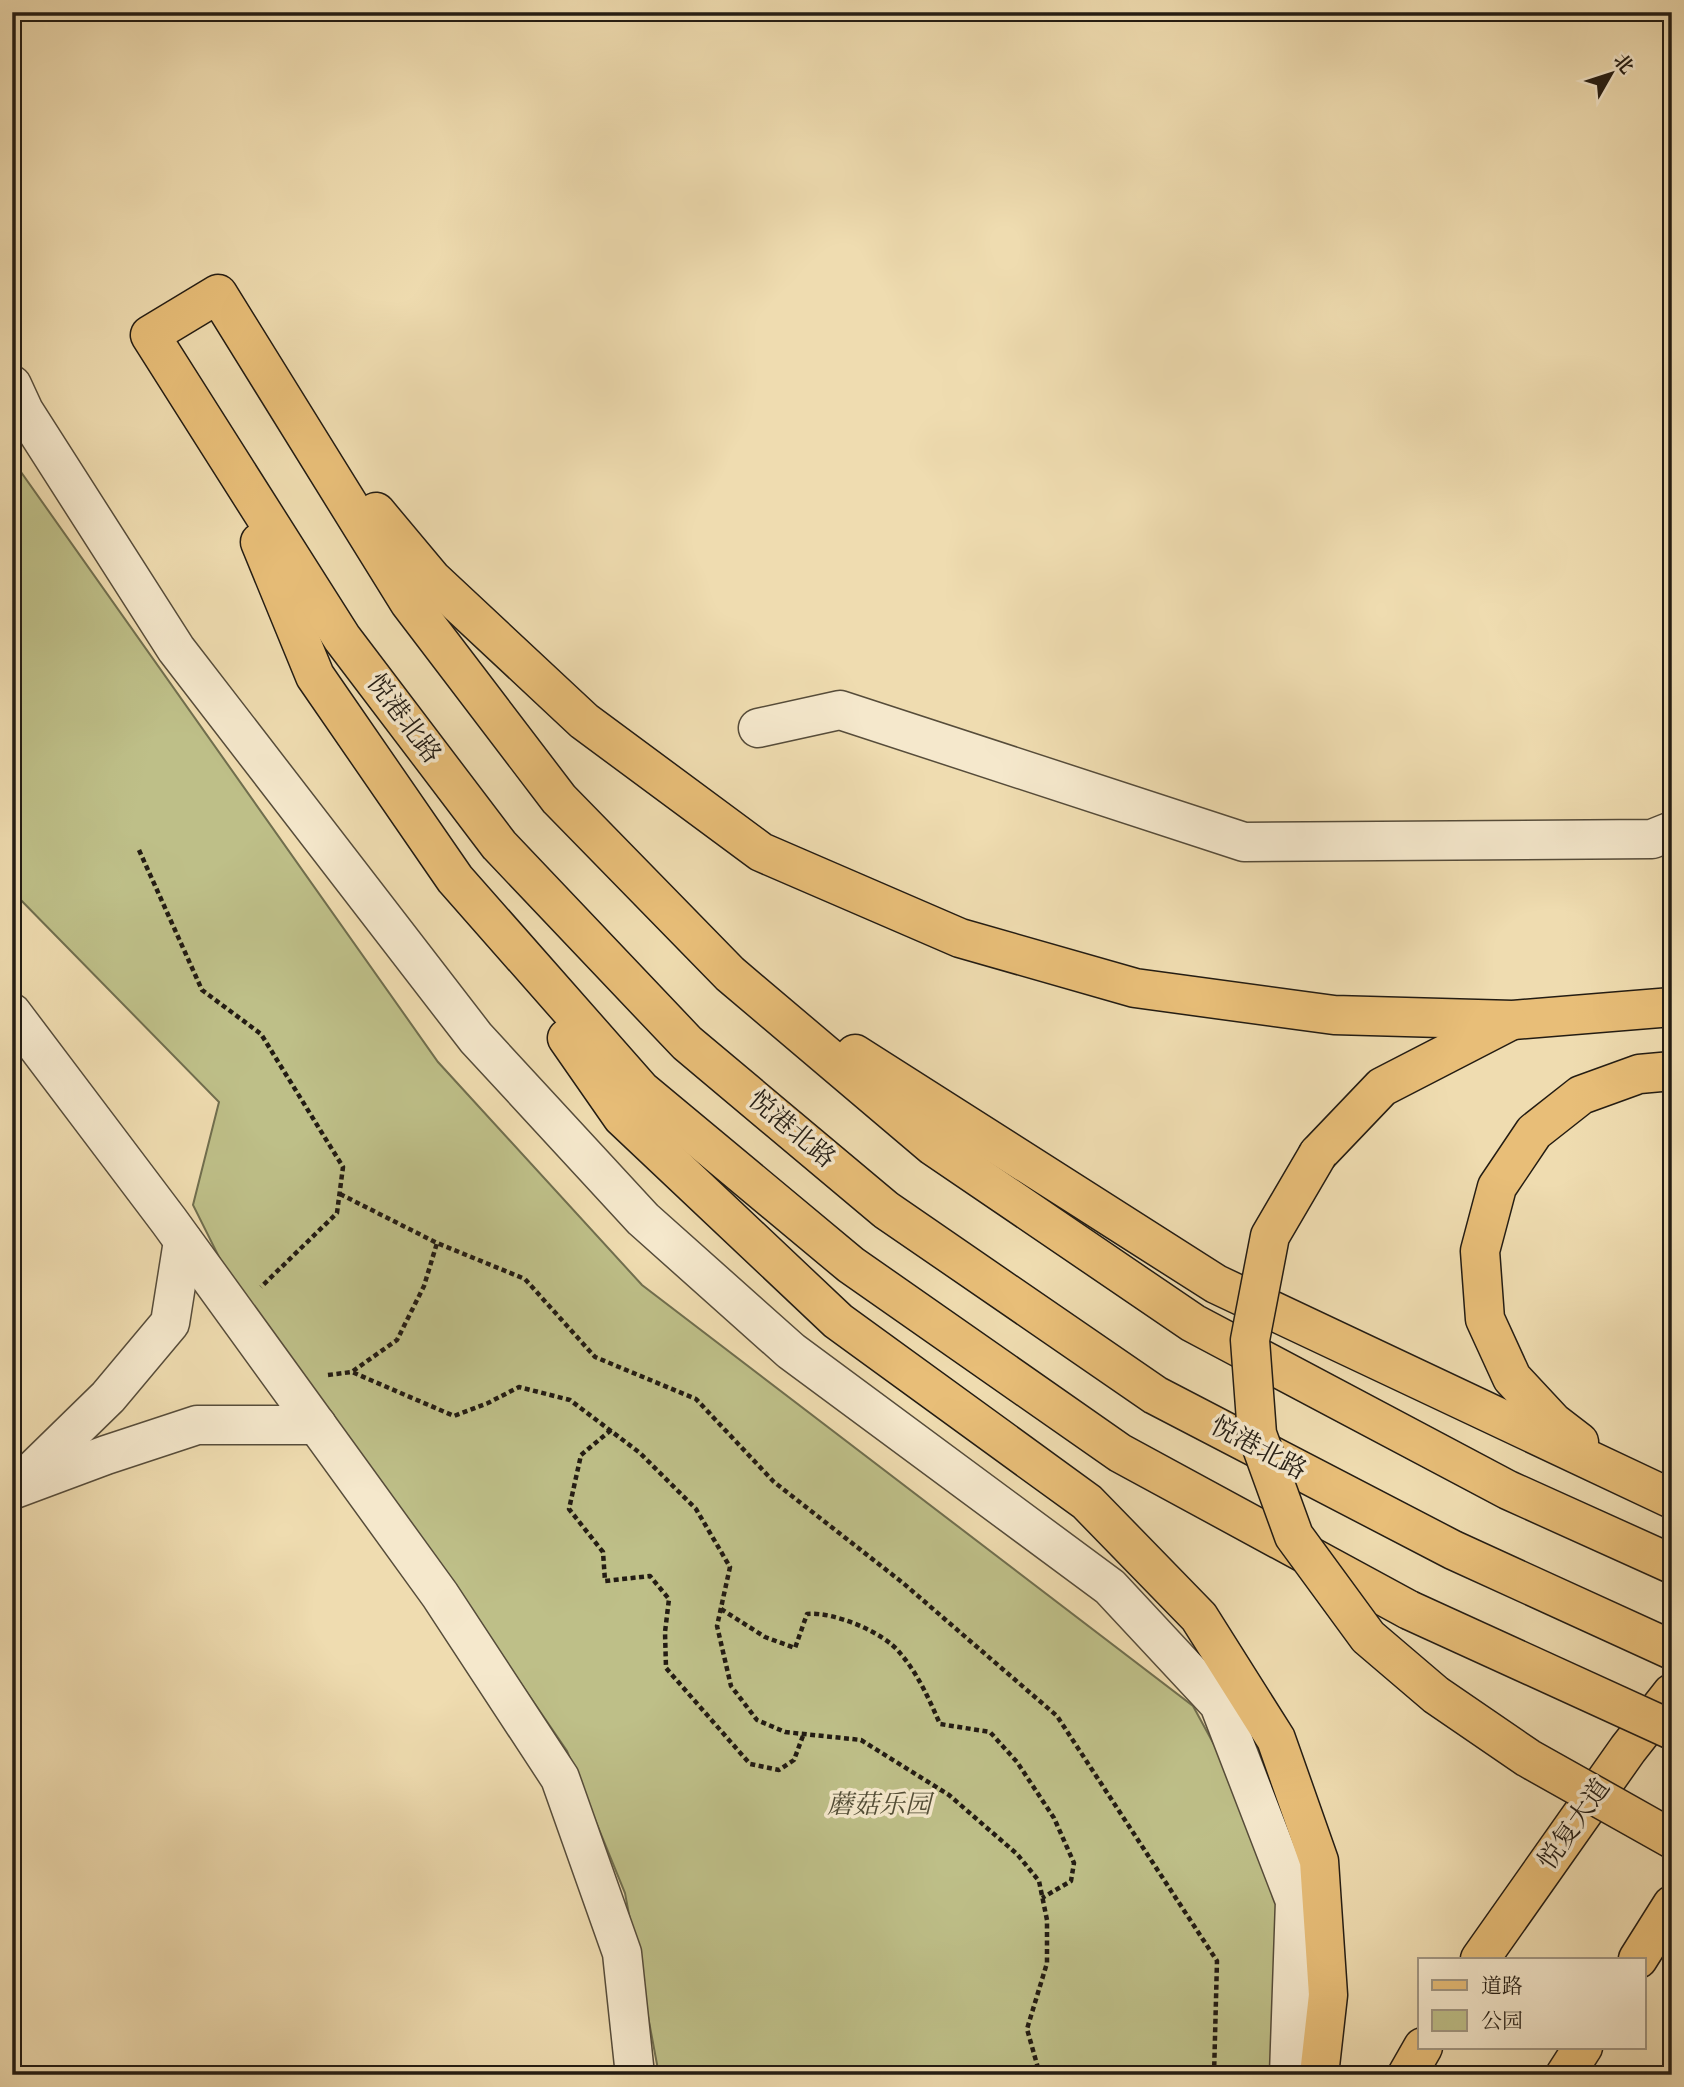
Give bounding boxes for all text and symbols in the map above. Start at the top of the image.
north arrow [1576,38,1646,108]
text: 北 [1607,49,1639,80]
street label: 悦港北路 [357,667,449,771]
street label: 悦港北路 [740,1083,842,1177]
street label: 悦港北路 [1204,1409,1312,1489]
street label: 悦复大道 [1530,1772,1620,1878]
park label: 蘑菇乐园 [827,1788,935,1824]
legend [1418,1958,1646,2048]
text: 道路 [1481,1973,1523,2002]
text: 公园 [1481,2008,1523,2037]

